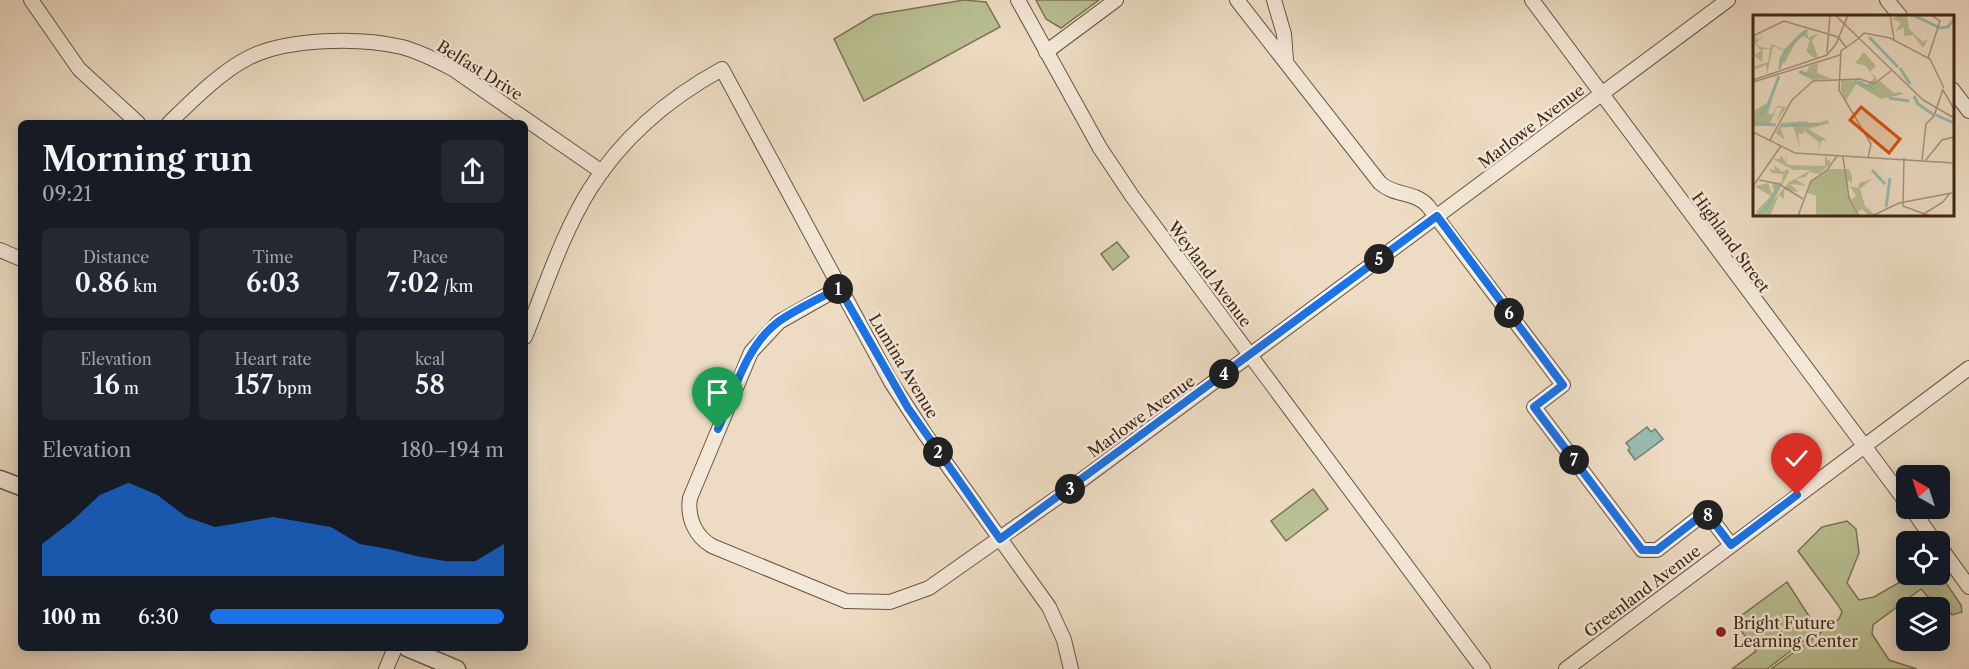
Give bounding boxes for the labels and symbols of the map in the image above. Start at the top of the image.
inset map [1753,15,1954,216]
street label: Belfast Drive [433,36,527,104]
street label: Marlowe Avenue [1474,80,1588,172]
street label: Highland Street [1688,188,1774,297]
street label: Weyland Avenue [1163,216,1256,331]
pin: 5 [1364,244,1394,274]
pin: 1 [823,274,853,304]
pin: 6 [1494,298,1524,328]
street label: Lumina Avenue [865,310,943,422]
pin: 4 [1209,359,1239,389]
pin [692,367,743,429]
street label: Marlowe Avenue [1084,370,1199,462]
pin [1771,433,1822,495]
pin: 2 [923,437,953,467]
pin: 7 [1559,445,1589,475]
north arrow [1896,465,1950,519]
pin: 3 [1055,474,1085,504]
pin: 8 [1693,500,1723,530]
street label: Greenland Avenue [1580,541,1704,641]
place label: Bright Future Learning Center [1733,613,1858,651]
marker: Bright Future Learning Center [1714,625,1728,639]

